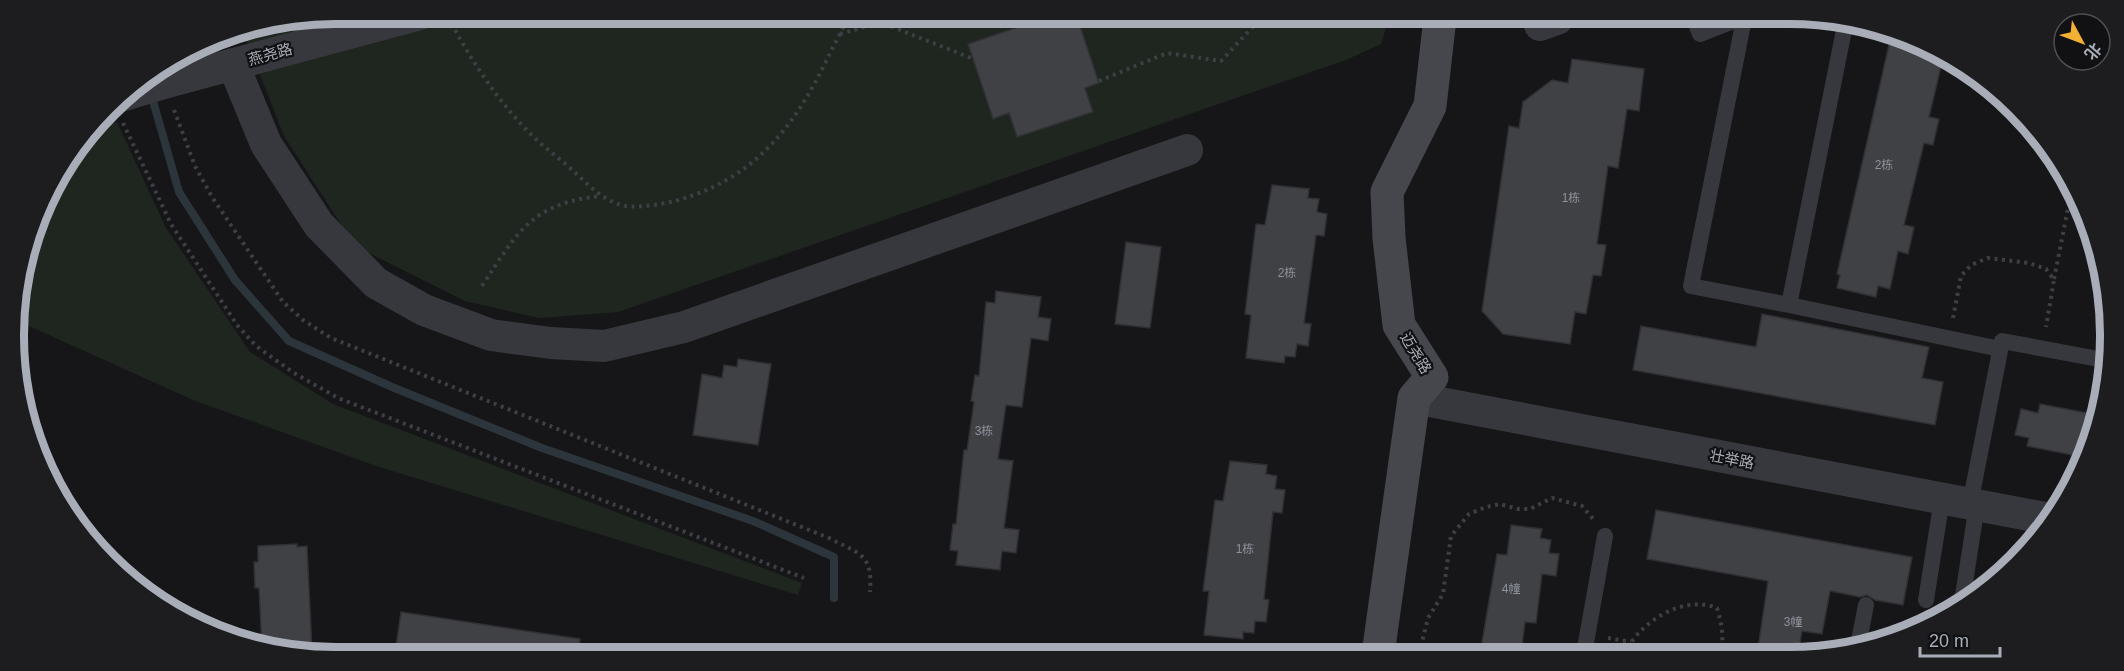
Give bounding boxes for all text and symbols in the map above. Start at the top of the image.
north arrow [2052,12,2112,72]
street label: 燕尧路 [246,40,294,68]
text: 北 [2081,40,2105,63]
house number: 2栋 [1875,158,1893,172]
house number: 1栋 [1562,191,1580,205]
house number: 2栋 [1278,266,1296,280]
street label: 迈尧路 [1397,329,1435,377]
house number: 3栋 [975,424,993,438]
street label: 壮举路 [1708,446,1756,472]
house number: 1栋 [1236,542,1254,556]
house number: 4幢 [1502,582,1520,596]
house number: 3幢 [1784,615,1802,629]
scale bar [1920,620,2000,658]
text: 20 m [1929,631,1969,651]

